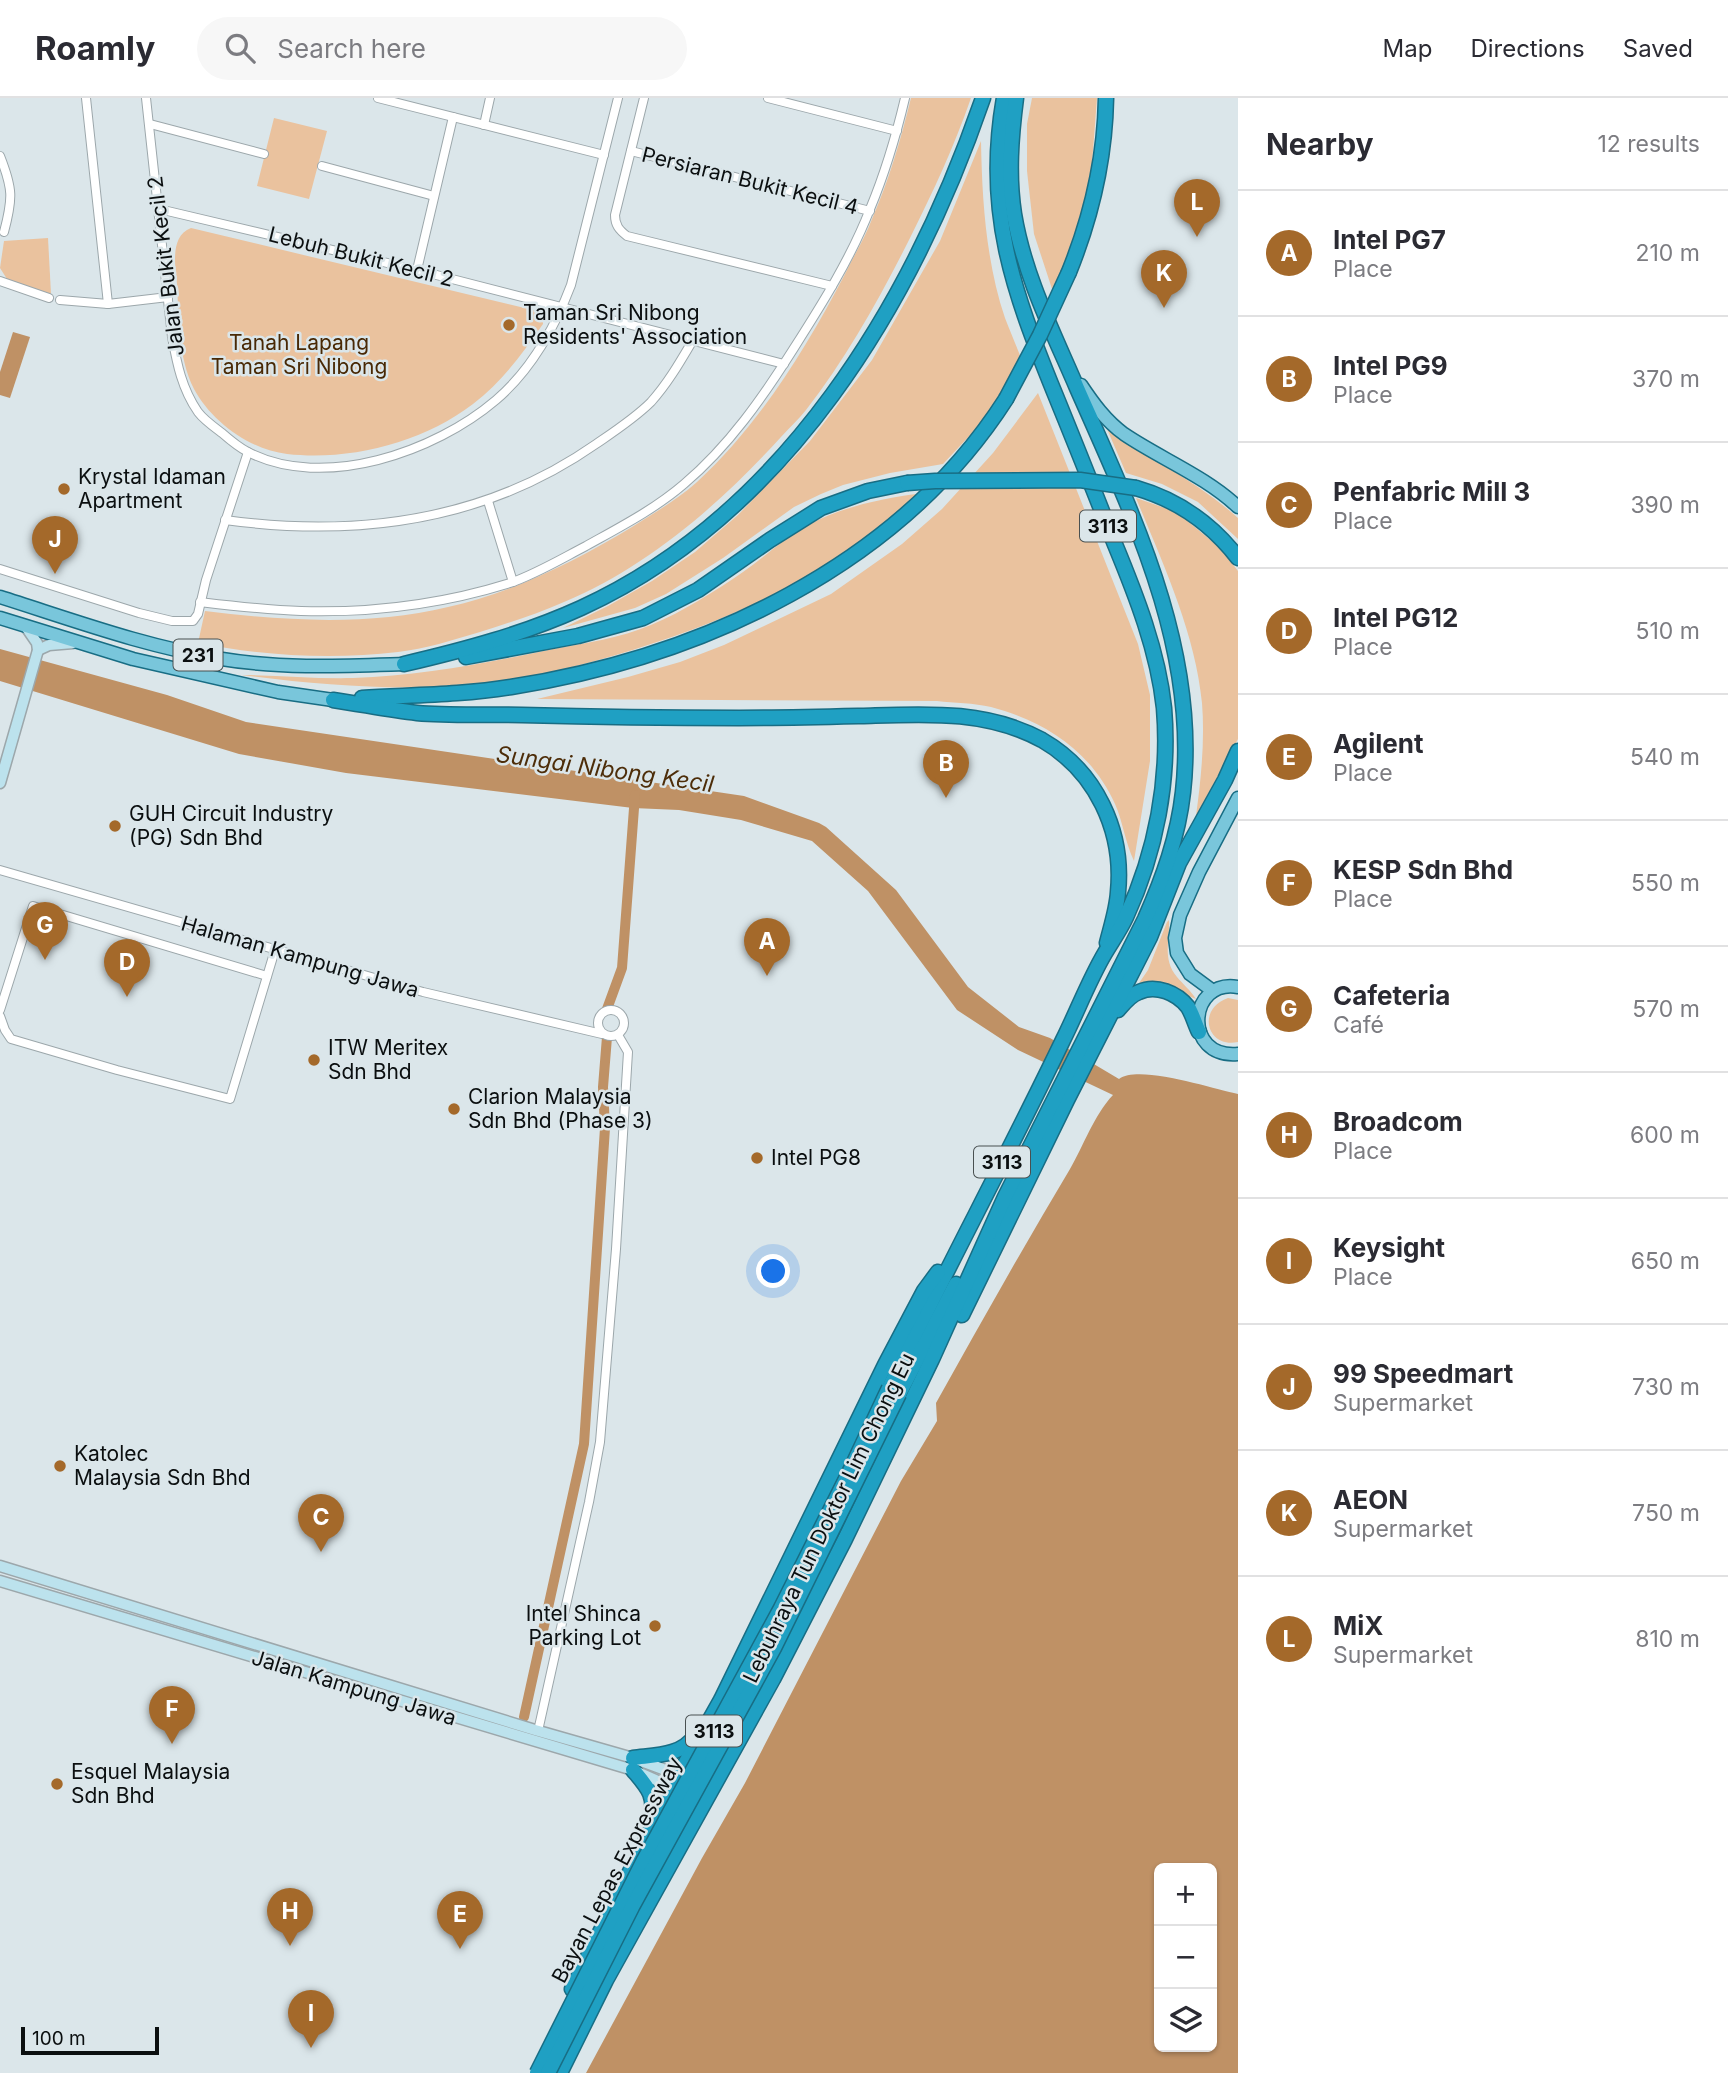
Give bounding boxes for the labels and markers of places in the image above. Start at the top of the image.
pin: L [1174,179,1220,237]
pin: K [1141,250,1187,308]
place label: Taman Sri Nibong Residents' Association [523,300,747,349]
marker: Taman Sri Nibong Residents' Association [501,317,517,333]
place label: Krystal Idaman Apartment [78,464,226,513]
marker: Krystal Idaman Apartment [56,481,72,497]
pin: J [32,516,78,574]
pin: B [923,740,969,798]
place label: GUH Circuit Industry (PG) Sdn Bhd [129,801,334,850]
marker: GUH Circuit Industry (PG) Sdn Bhd [107,818,123,834]
pin: G [22,902,68,960]
pin: A [744,918,790,976]
pin: D [104,939,150,997]
place label: ITW Meritex Sdn Bhd [328,1035,448,1084]
marker: ITW Meritex Sdn Bhd [306,1052,322,1068]
place label: Clarion Malaysia Sdn Bhd (Phase 3) [468,1084,653,1133]
marker: Clarion Malaysia Sdn Bhd (Phase 3) [446,1101,462,1117]
place label: Intel PG8 [771,1145,861,1170]
marker: Intel PG8 [749,1150,765,1166]
place label: Katolec Malaysia Sdn Bhd [74,1441,251,1490]
marker: Katolec Malaysia Sdn Bhd [52,1458,68,1474]
pin: C [298,1494,344,1552]
place label: Intel Shinca Parking Lot [526,1601,641,1650]
marker: Intel Shinca Parking Lot [647,1618,663,1634]
pin: F [149,1686,195,1744]
place label: Esquel Malaysia Sdn Bhd [71,1759,230,1808]
marker: Esquel Malaysia Sdn Bhd [49,1776,65,1792]
pin: H [267,1888,313,1946]
pin: E [437,1891,483,1949]
pin: I [288,1990,334,2048]

